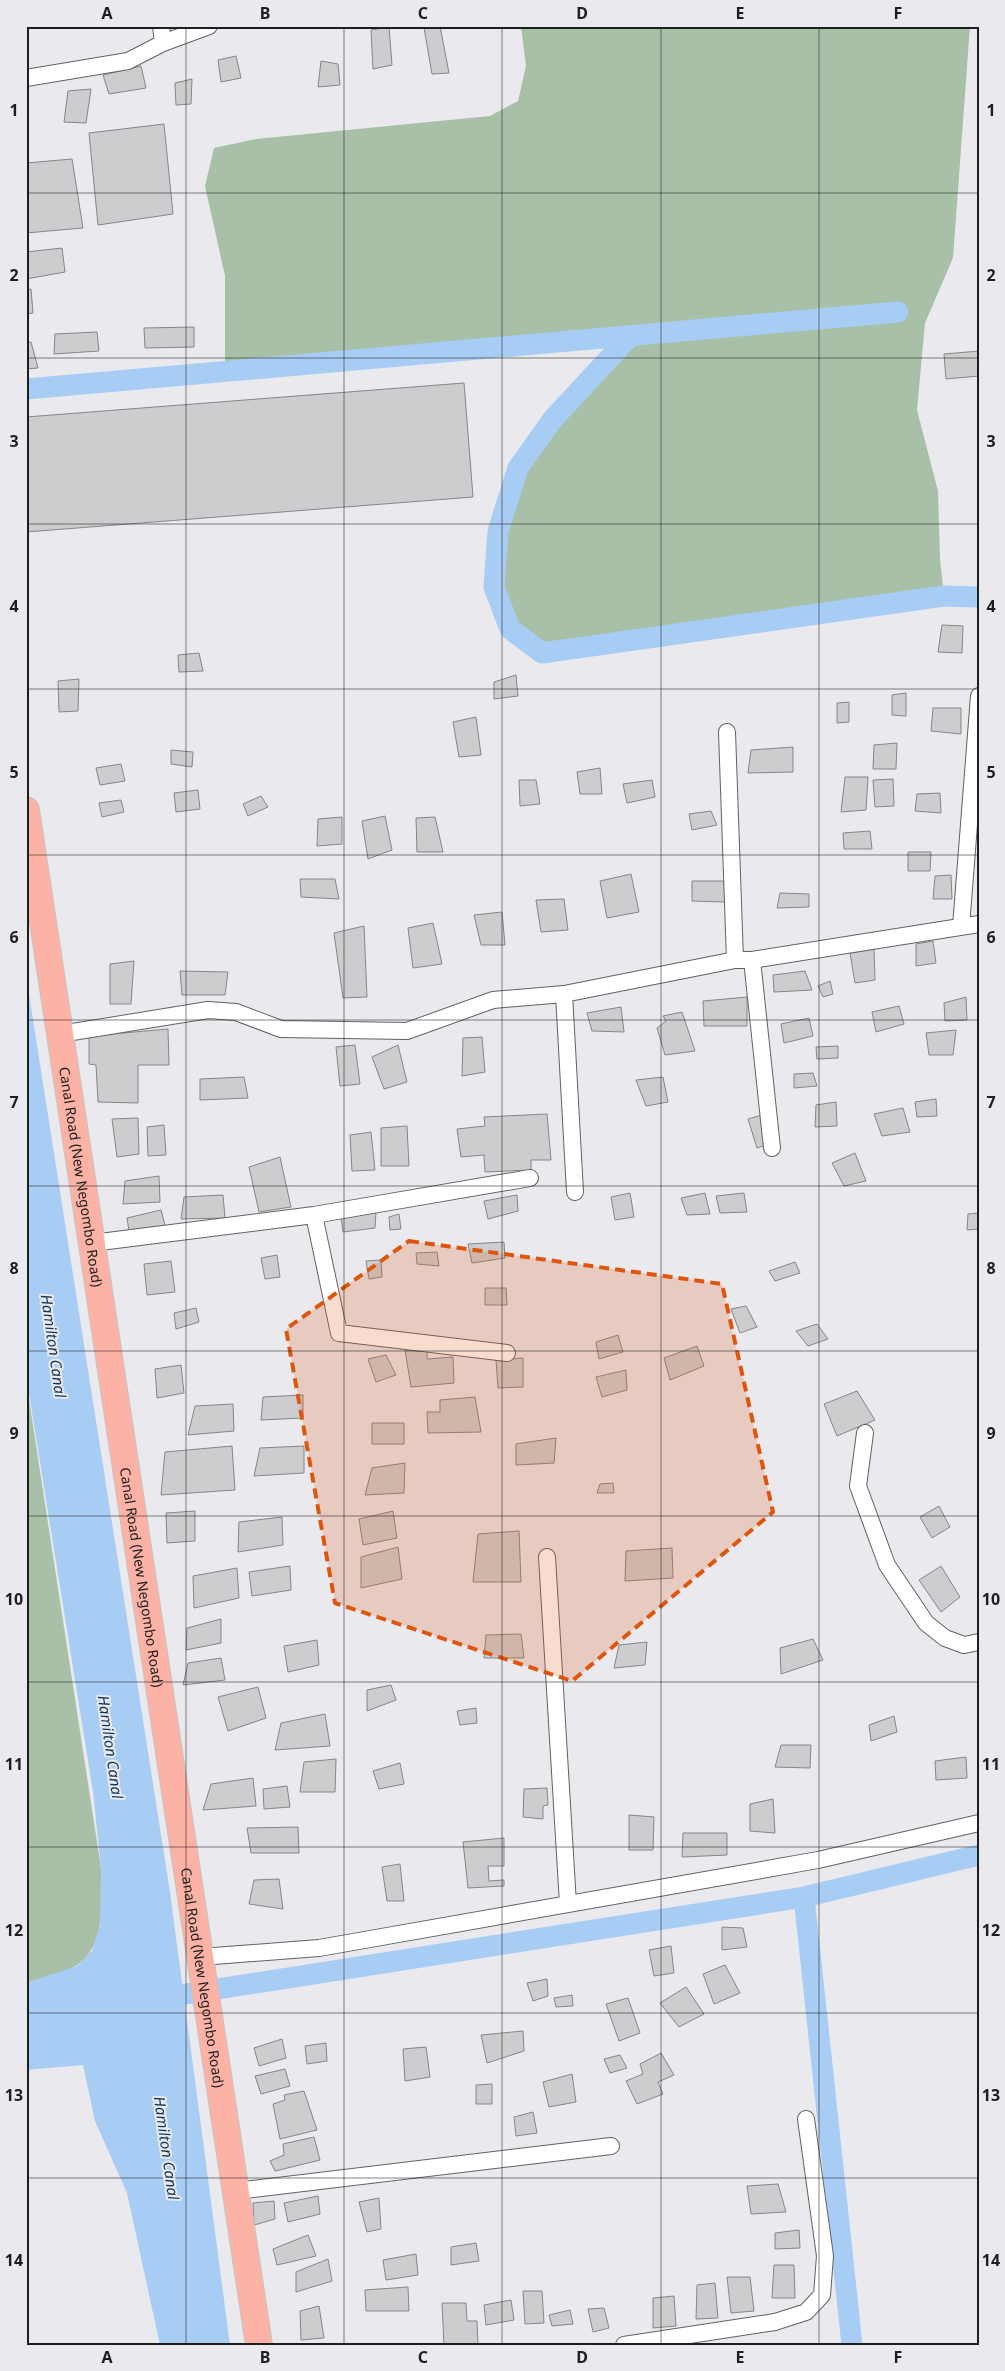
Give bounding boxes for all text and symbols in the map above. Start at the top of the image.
text: A [101,2,113,24]
text: B [260,2,270,24]
text: C [418,2,428,24]
text: D [576,2,588,24]
text: E [736,2,745,24]
text: F [894,2,902,24]
text: 1 [9,99,19,121]
text: 1 [986,99,996,121]
text: 2 [9,264,19,286]
text: 2 [986,264,996,286]
text: 3 [9,430,19,452]
text: 3 [986,430,996,452]
text: 4 [9,595,19,617]
text: 4 [986,595,996,617]
text: 5 [9,761,19,783]
text: 5 [986,761,996,783]
text: 6 [9,926,19,948]
text: 6 [986,926,996,948]
street label: Canal Road (New Negombo Road) [56,1065,108,1288]
text: 7 [9,1091,19,1113]
text: 7 [986,1091,996,1113]
text: 8 [9,1257,19,1279]
text: 8 [986,1257,996,1279]
water label: Hamilton Canal [37,1293,71,1400]
text: 9 [9,1422,19,1444]
text: 9 [986,1422,996,1444]
street label: Canal Road (New Negombo Road) [116,1466,169,1689]
text: 10 [5,1588,23,1610]
text: 10 [982,1588,1000,1610]
water label: Hamilton Canal [94,1694,128,1801]
text: 11 [5,1753,23,1775]
text: 11 [982,1753,1000,1775]
street label: Canal Road (New Negombo Road) [177,1866,229,2089]
text: 12 [5,1919,23,1941]
text: 12 [982,1919,1000,1941]
text: 13 [5,2084,23,2106]
text: 13 [982,2084,1000,2106]
water label: Hamilton Canal [150,2095,184,2202]
text: 14 [5,2249,23,2271]
text: 14 [982,2249,1000,2271]
text: A [101,2346,113,2368]
text: B [260,2346,270,2368]
text: C [418,2346,428,2368]
text: D [576,2346,588,2368]
text: E [736,2346,745,2368]
text: F [894,2346,902,2368]

